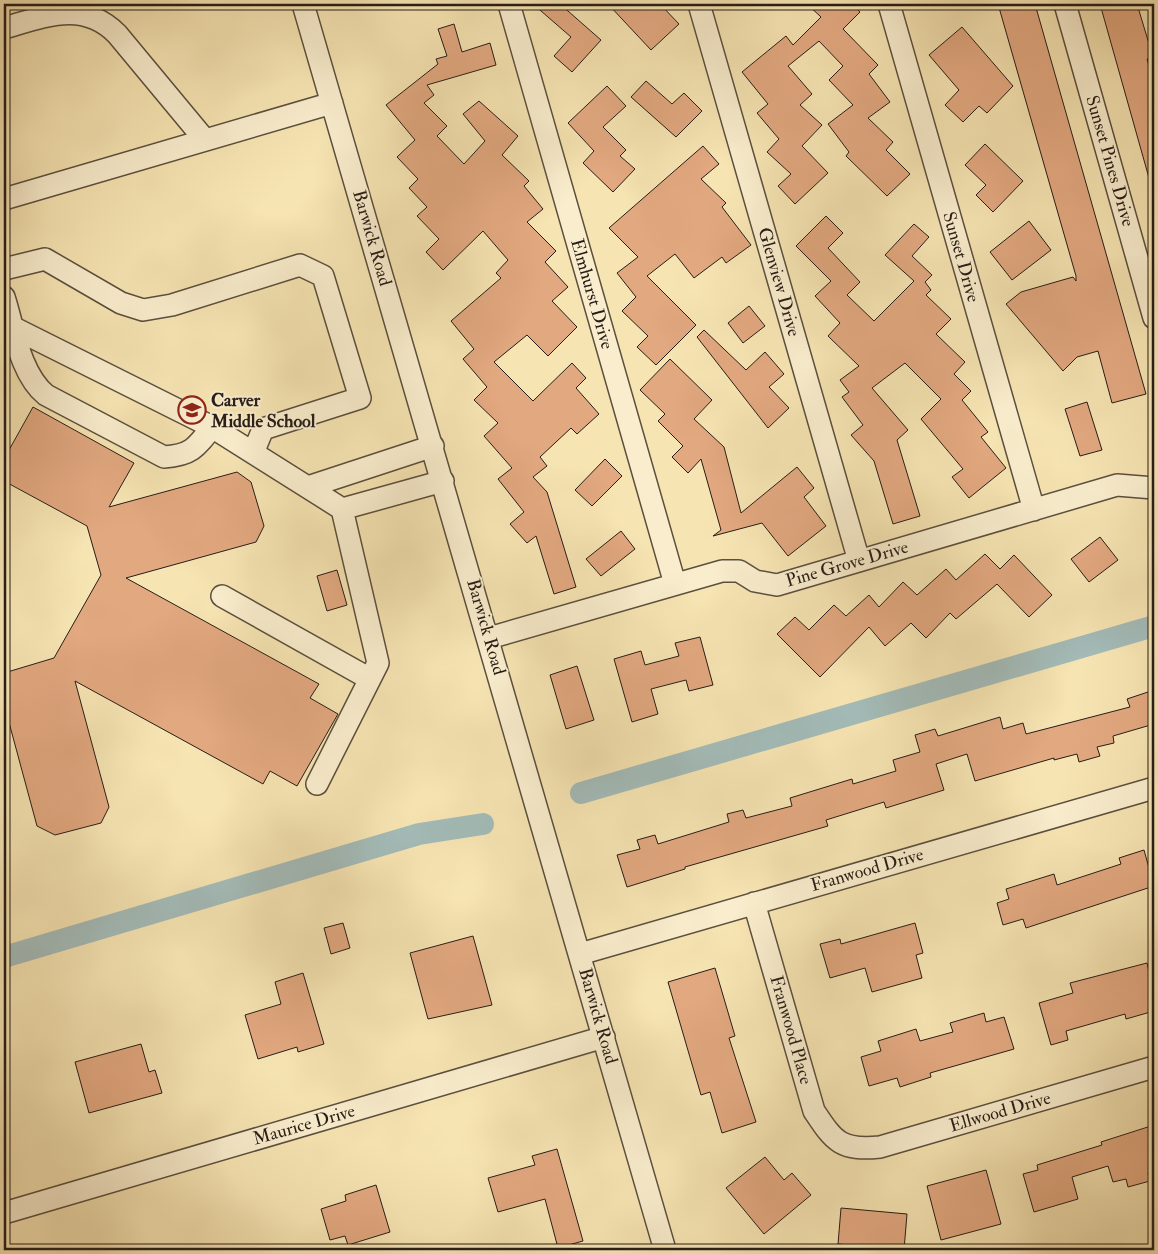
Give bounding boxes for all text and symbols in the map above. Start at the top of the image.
street label: Sunset Pines Drive [1080,93,1140,230]
street label: Barwick Road [347,187,397,289]
street label: Sunset Drive [937,209,985,305]
street label: Glenview Drive [752,225,806,340]
street label: Elmhurst Drive [565,236,619,352]
place label: Carver Middle School [210,389,316,433]
school or university icon: Carver Middle School [177,395,207,425]
street label: Pine Grove Drive [783,535,911,592]
street label: Barwick Road [461,576,511,678]
street label: Franwood Drive [808,843,926,897]
street label: Barwick Road [573,965,623,1067]
street label: Franwood Place [764,973,818,1088]
street label: Ellwood Drive [947,1086,1054,1137]
street label: Maurice Drive [250,1099,358,1151]

